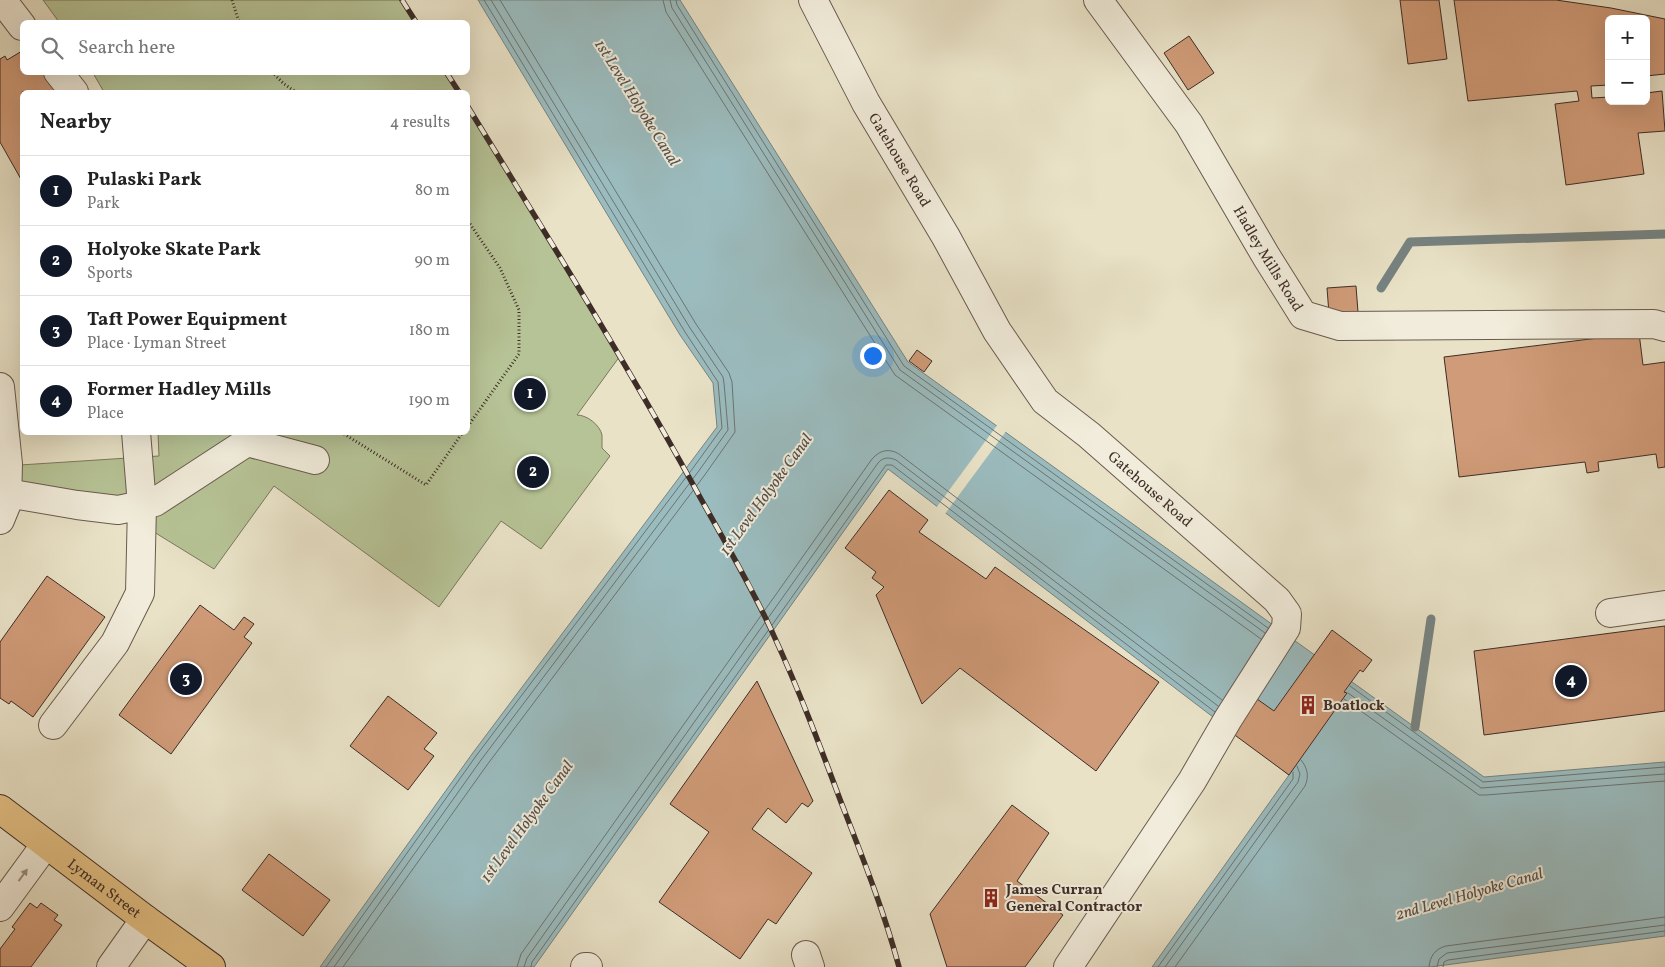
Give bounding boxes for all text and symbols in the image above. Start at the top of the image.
map controls [1605,15,1650,105]
button: + [1605,15,1650,60]
search box [20,20,470,75]
icon: search [38,34,66,62]
text: Search here [78,35,175,61]
water label: 1st Level Holyoke Canal [588,35,684,171]
button: − [1605,60,1650,105]
text: Nearby [40,108,111,137]
street label: Gatehouse Road [862,110,935,212]
text: 4 results [390,112,450,134]
text: Pulaski Park [87,167,201,193]
text: 1 [53,180,59,202]
text: 80 m [415,180,450,202]
text: Park [87,193,120,215]
street label: Hadley Mills Road [1227,202,1307,316]
text: Holyoke Skate Park [87,237,261,263]
text: 2 [52,250,60,272]
text: 90 m [414,250,450,272]
text: Sports [87,263,133,285]
text: Taft Power Equipment [87,307,287,333]
text: 3 [52,320,60,342]
text: 180 m [409,320,450,342]
text: Place · Lyman Street [87,333,227,355]
your location [860,343,886,369]
pin: 1 [514,375,546,413]
text: Former Hadley Mills [87,377,271,403]
text: 4 [51,390,61,412]
text: 190 m [408,390,450,412]
text: Place [87,403,124,425]
water label: 1st Level Holyoke Canal [715,430,818,561]
street label: Gatehouse Road [1103,447,1196,533]
pin: 2 [517,453,549,491]
pin: 3 [170,660,202,698]
pin: 4 [1555,662,1587,700]
building icon: Boatlock [1297,694,1319,716]
place label: Boatlock [1323,696,1385,717]
water label: 1st Level Holyoke Canal [476,757,579,888]
street label: Lyman Street [62,855,145,924]
water label: 2nd Level Holyoke Canal [1393,863,1546,926]
one-way arrow [18,868,28,882]
place label: James Curran General Contractor [1005,880,1142,918]
building icon: James Curran General Contractor [980,887,1002,909]

